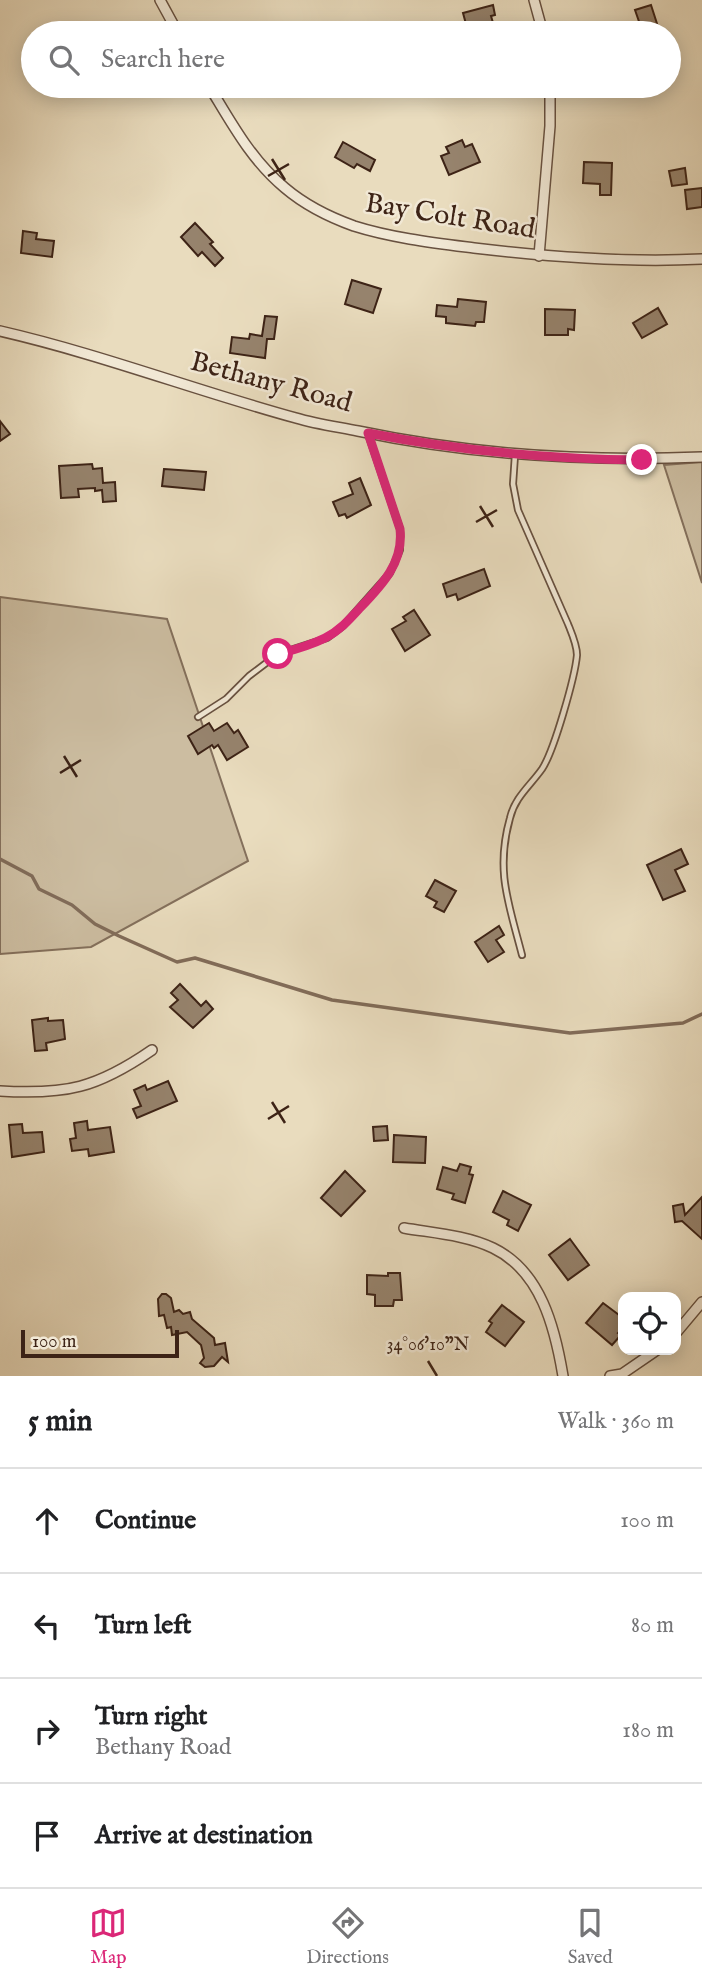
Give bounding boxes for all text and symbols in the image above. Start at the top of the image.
search box [21,21,681,98]
icon: search [45,41,83,79]
text: Search here [101,43,225,76]
street label: Bay Colt Road [362,186,538,248]
street label: Bethany Road [186,345,356,421]
route end [626,444,657,475]
route start [262,638,293,669]
map controls [618,1292,681,1355]
button: locate [618,1292,681,1355]
scale bar [21,1327,178,1359]
text: 100 m [32,1330,76,1354]
text: 34°06'10"N [387,1334,470,1357]
text: 5 min [28,1403,93,1441]
text: Walk · 360 m [557,1407,674,1436]
icon: ahead [28,1502,66,1540]
text: Continue [95,1504,196,1537]
text: 100 m [620,1506,674,1535]
icon: left [28,1607,66,1645]
text: Turn left [95,1609,192,1642]
text: 80 m [631,1611,674,1640]
text: Turn right [95,1700,208,1733]
icon: right [28,1712,66,1750]
text: 180 m [622,1716,674,1745]
text: Bethany Road [95,1733,231,1762]
icon: arrive [28,1817,66,1855]
text: Arrive at destination [95,1819,313,1852]
tab: Map [89,1904,127,1970]
tab: Directions [306,1904,389,1970]
tab: Saved [568,1904,613,1970]

